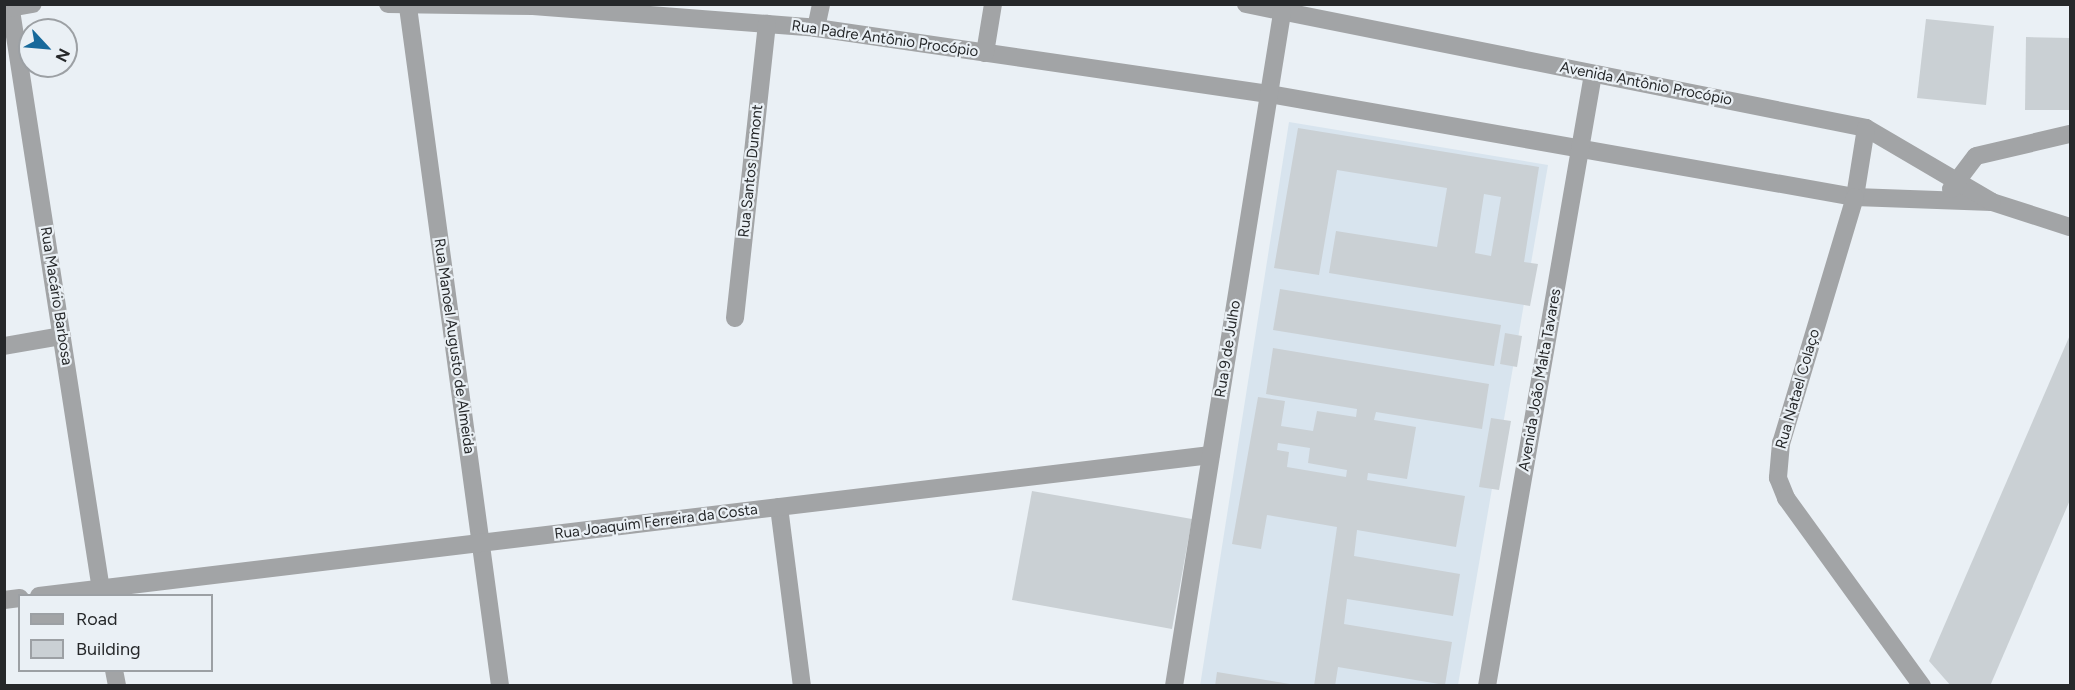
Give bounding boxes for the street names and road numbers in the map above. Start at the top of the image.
street label: Rua Padre Antônio Procópio [790,17,980,61]
street label: Avenida Antônio Procópio [1558,58,1734,110]
street label: Rua Santos Dumont [735,104,767,238]
street label: Rua Macário Barbosa [36,225,76,367]
street label: Rua Manoel Augusto de Almeida [430,237,478,455]
street label: Avenida João Malta Tavares [1515,287,1565,473]
street label: Rua 9 de Julho [1211,299,1245,399]
street label: Rua Natael Colaço [1772,327,1824,451]
street label: Rua Joaquim Ferreira da Costa [553,501,759,543]

